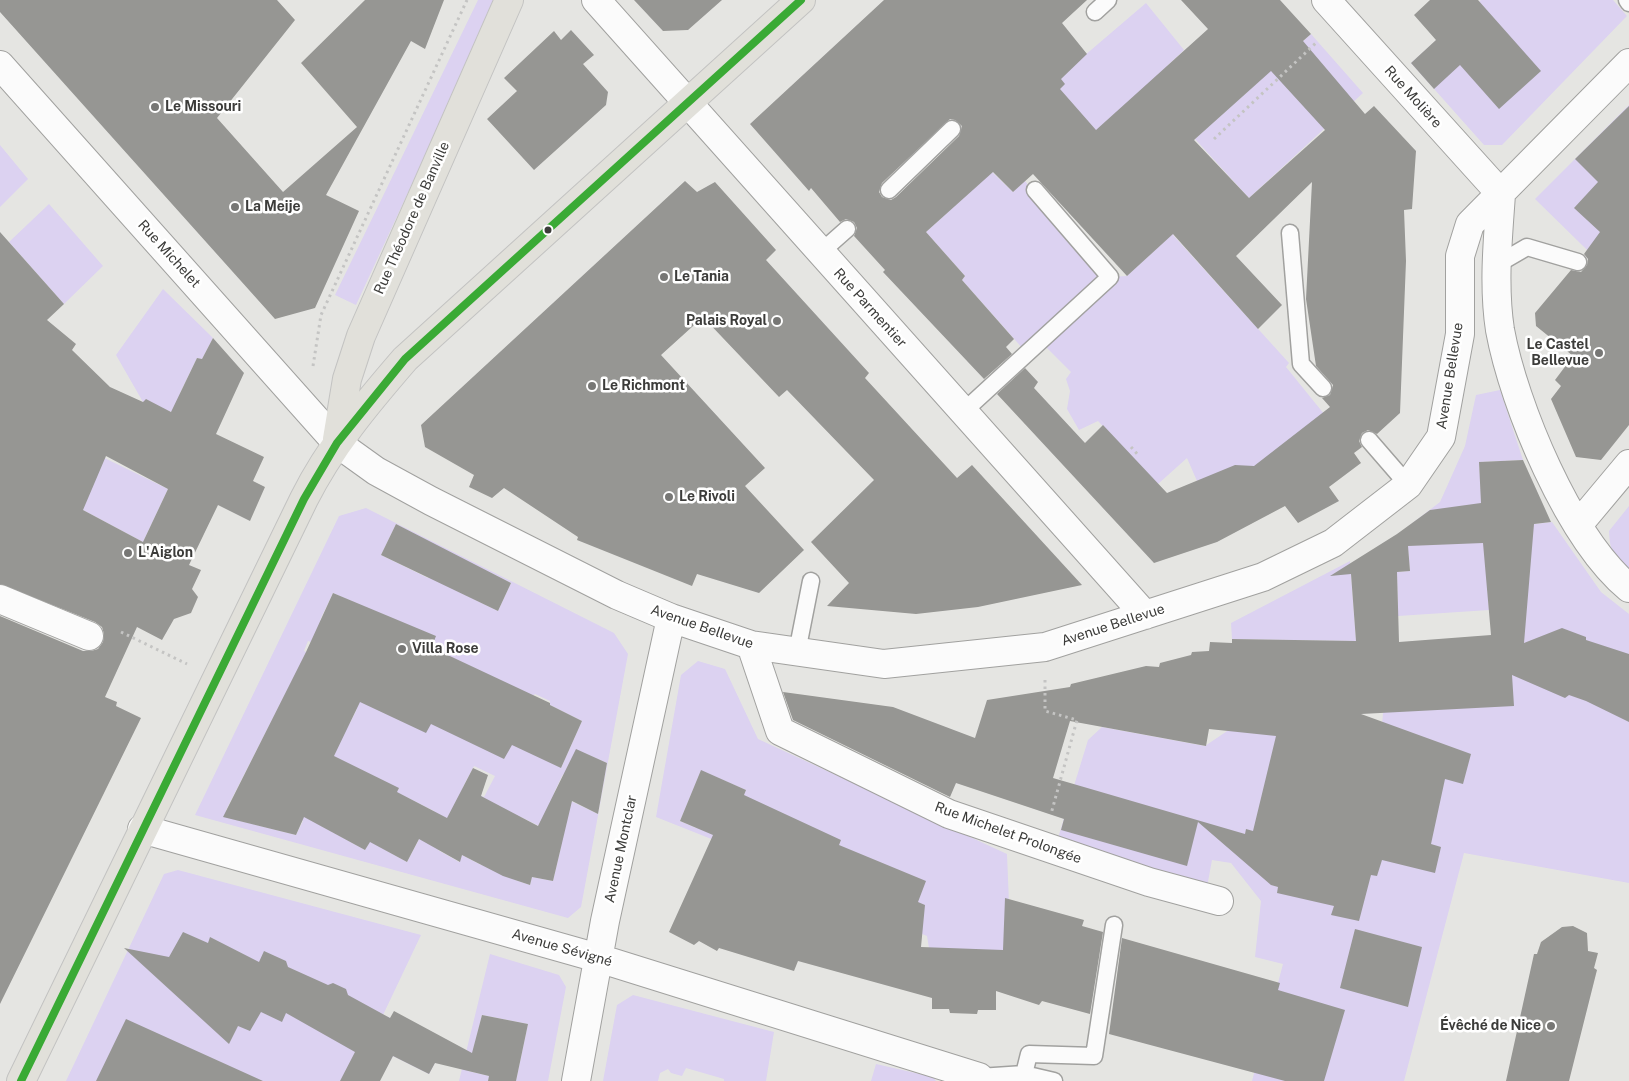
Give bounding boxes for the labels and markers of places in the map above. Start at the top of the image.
place label: Le Missouri [165,99,241,115]
marker: Le Missouri [149,101,161,113]
place label: La Meije [245,199,301,215]
marker: La Meije [229,201,241,213]
unlabelled marker [543,225,553,235]
place label: Le Tania [674,269,729,285]
marker: Le Tania [658,271,670,283]
place label: Palais Royal [686,313,767,329]
marker: Palais Royal [771,315,783,327]
place label: Le Castel Bellevue [1526,337,1589,370]
marker: Le Castel Bellevue [1593,347,1605,359]
place label: Le Richmont [602,378,685,394]
marker: Le Richmont [586,380,598,392]
place label: Le Rivoli [679,489,735,505]
marker: Le Rivoli [663,491,675,503]
place label: L'Aiglon [138,545,193,561]
marker: L'Aiglon [122,547,134,559]
place label: Villa Rose [412,641,479,657]
marker: Villa Rose [396,643,408,655]
place label: Évêché de Nice [1440,1018,1541,1034]
marker: Évêché de Nice [1545,1020,1557,1032]

